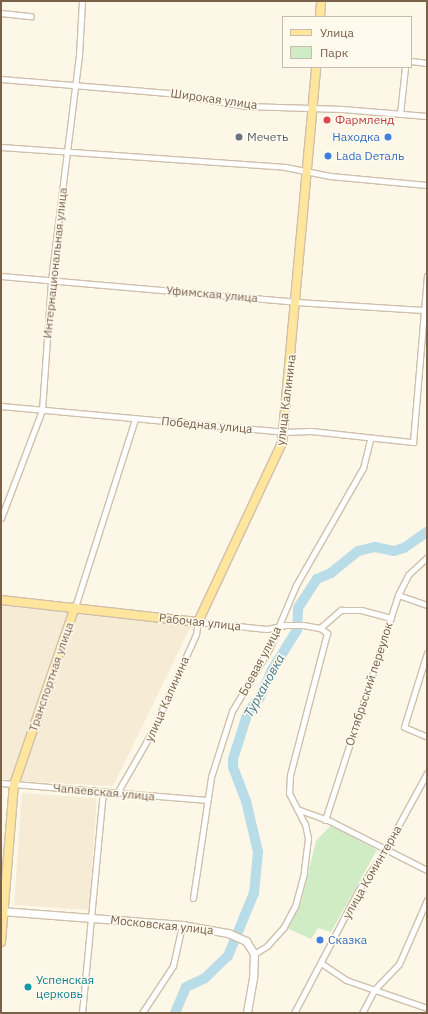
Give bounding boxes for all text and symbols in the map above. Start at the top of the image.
legend [282,16,412,68]
text: Улица [320,25,354,40]
text: Парк [320,45,348,60]
street label: Широкая улица [170,86,258,112]
place label: Фармленд [335,113,394,127]
marker: Фармленд [322,115,332,125]
place label: Мечеть [247,130,288,144]
place label: Находка [332,130,380,144]
marker: Мечеть [234,132,244,142]
marker: Находка [383,132,393,142]
place label: Lada Dеталь [336,149,404,163]
marker: Lada Dеталь [323,151,333,161]
street label: Интернациональная улица [40,187,70,339]
street label: Уфимская улица [165,283,259,305]
street label: улица Калинина [273,354,299,446]
street label: Победная улица [161,414,253,436]
street label: Рабочая улица [158,611,242,633]
street label: Транспортная улица [26,620,76,734]
street label: Октябрьский переулок [342,620,396,748]
street label: Боевая улица [236,624,284,698]
water label: Турхановка [241,652,289,720]
street label: улица Калинина [142,654,192,744]
street label: Чапаевская улица [53,780,155,804]
street label: улица Коминтерна [339,823,405,921]
street label: Московская улица [110,912,214,938]
place label: Сказка [328,933,367,947]
marker: Сказка [315,935,325,945]
place label: Успенская церковь [36,973,94,1001]
marker: Успенская церковь [23,982,33,992]

